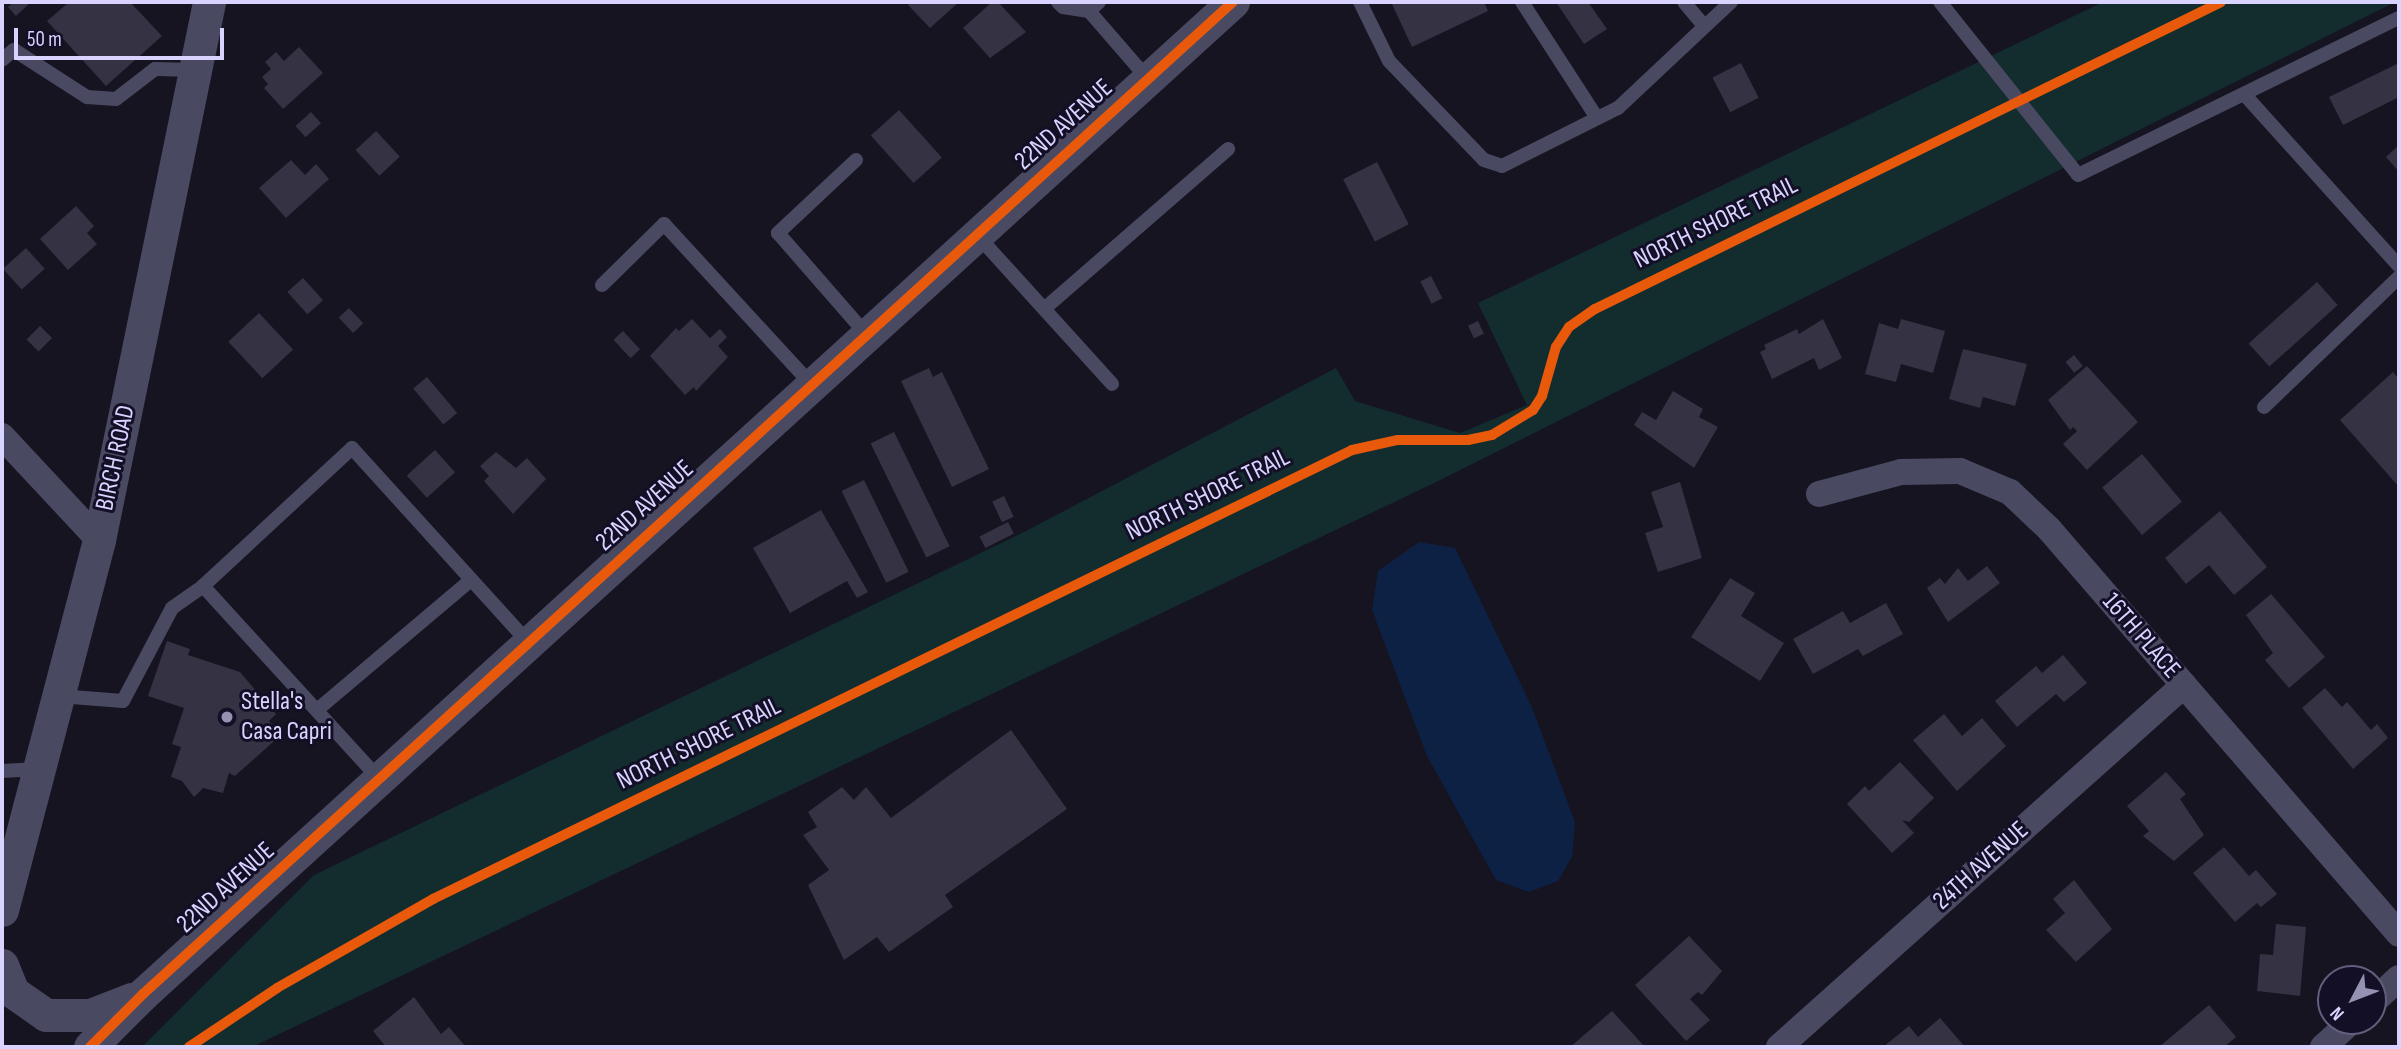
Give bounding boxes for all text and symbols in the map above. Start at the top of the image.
scale bar [18,14,228,58]
text: 50 m [27,27,62,52]
street label: 22ND AVENUE [1009,73,1119,177]
street label: NORTH SHORE TRAIL [1629,170,1803,276]
street label: BIRCH ROAD [90,402,142,514]
street label: NORTH SHORE TRAIL [1121,442,1295,548]
street label: 22ND AVENUE [590,454,700,558]
street label: 16TH PLACE [2095,587,2187,685]
place label: Stella's Casa Capri [241,686,332,748]
street label: NORTH SHORE TRAIL [612,691,786,797]
marker: Stella's Casa Capri [219,709,235,725]
street label: 24TH AVENUE [1927,815,2035,917]
street label: 22ND AVENUE [171,836,281,940]
north arrow [2317,965,2387,1035]
text: N [2326,1002,2349,1025]

